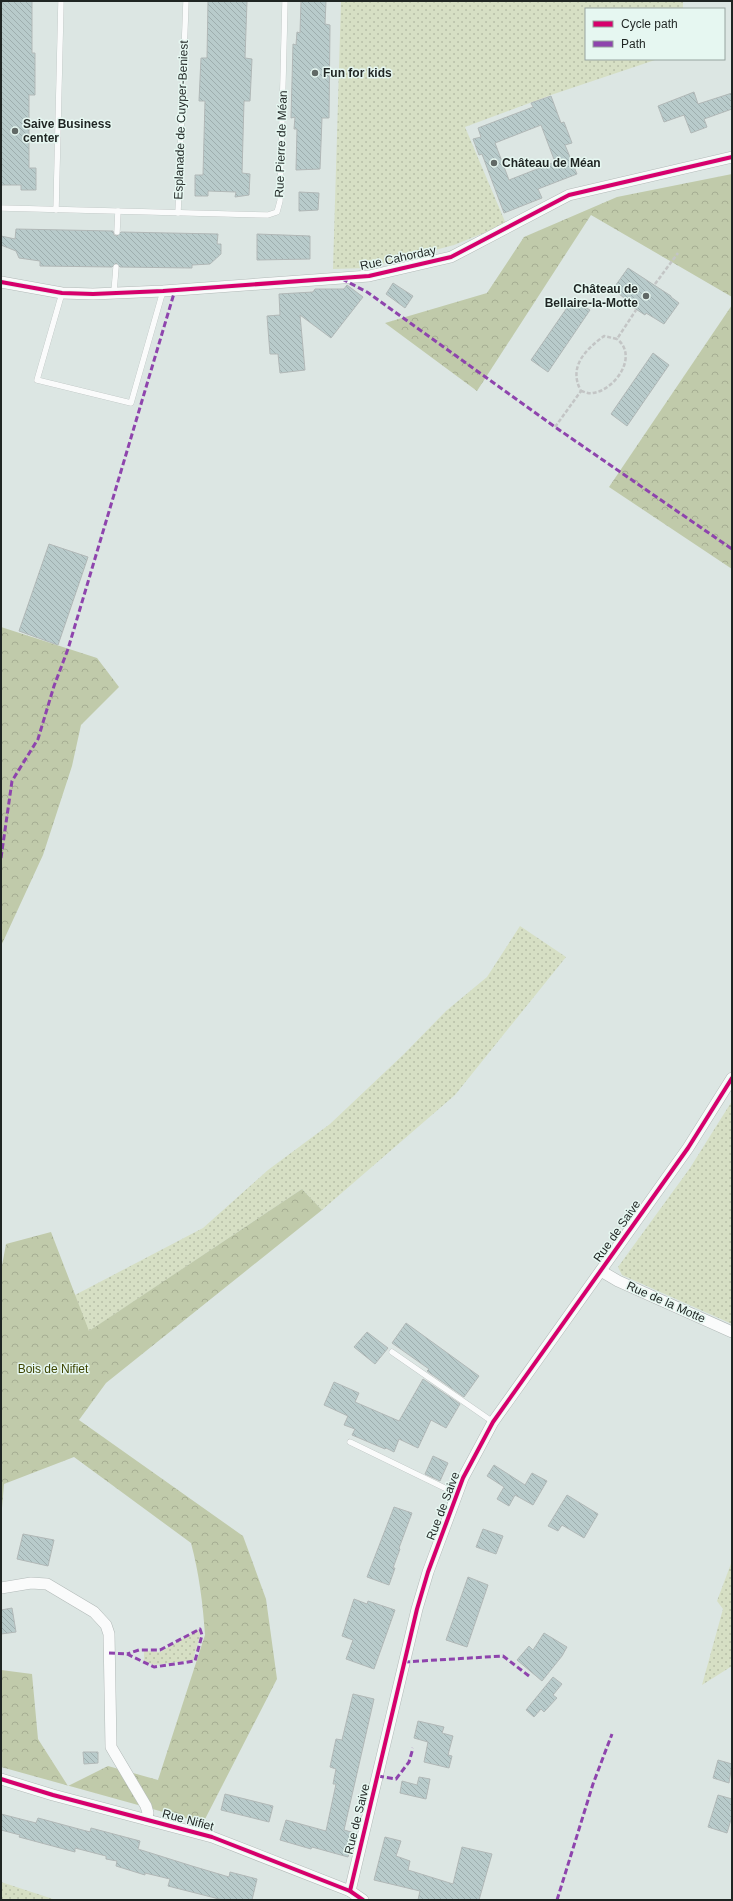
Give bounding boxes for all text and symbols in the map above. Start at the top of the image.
legend [585,8,725,60]
text: Cycle path [621,17,678,31]
text: Path [621,37,646,51]
street label: Esplanade de Cuyper-Beniest [171,39,191,200]
place label: Fun for kids [323,66,392,80]
marker: Fun for kids [310,68,320,78]
street label: Rue Pierre de Méan [272,90,290,198]
place label: Saive Business center [23,117,111,145]
marker: Saive Business center [10,126,20,136]
place label: Château de Méan [502,156,601,170]
marker: Château de Méan [489,158,499,168]
street label: Rue Cahorday [359,243,437,273]
place label: Château de Bellaire-la-Motte [545,282,638,310]
marker: Château de Bellaire-la-Motte [641,291,651,301]
street label: Rue de Saive [591,1197,644,1265]
street label: Rue de la Motte [624,1278,708,1326]
park label: Bois de Nifiet [18,1362,89,1376]
street label: Rue de Saive [424,1470,463,1542]
street label: Rue de Saive [341,1782,373,1856]
street label: Rue Nifiet [161,1806,216,1834]

